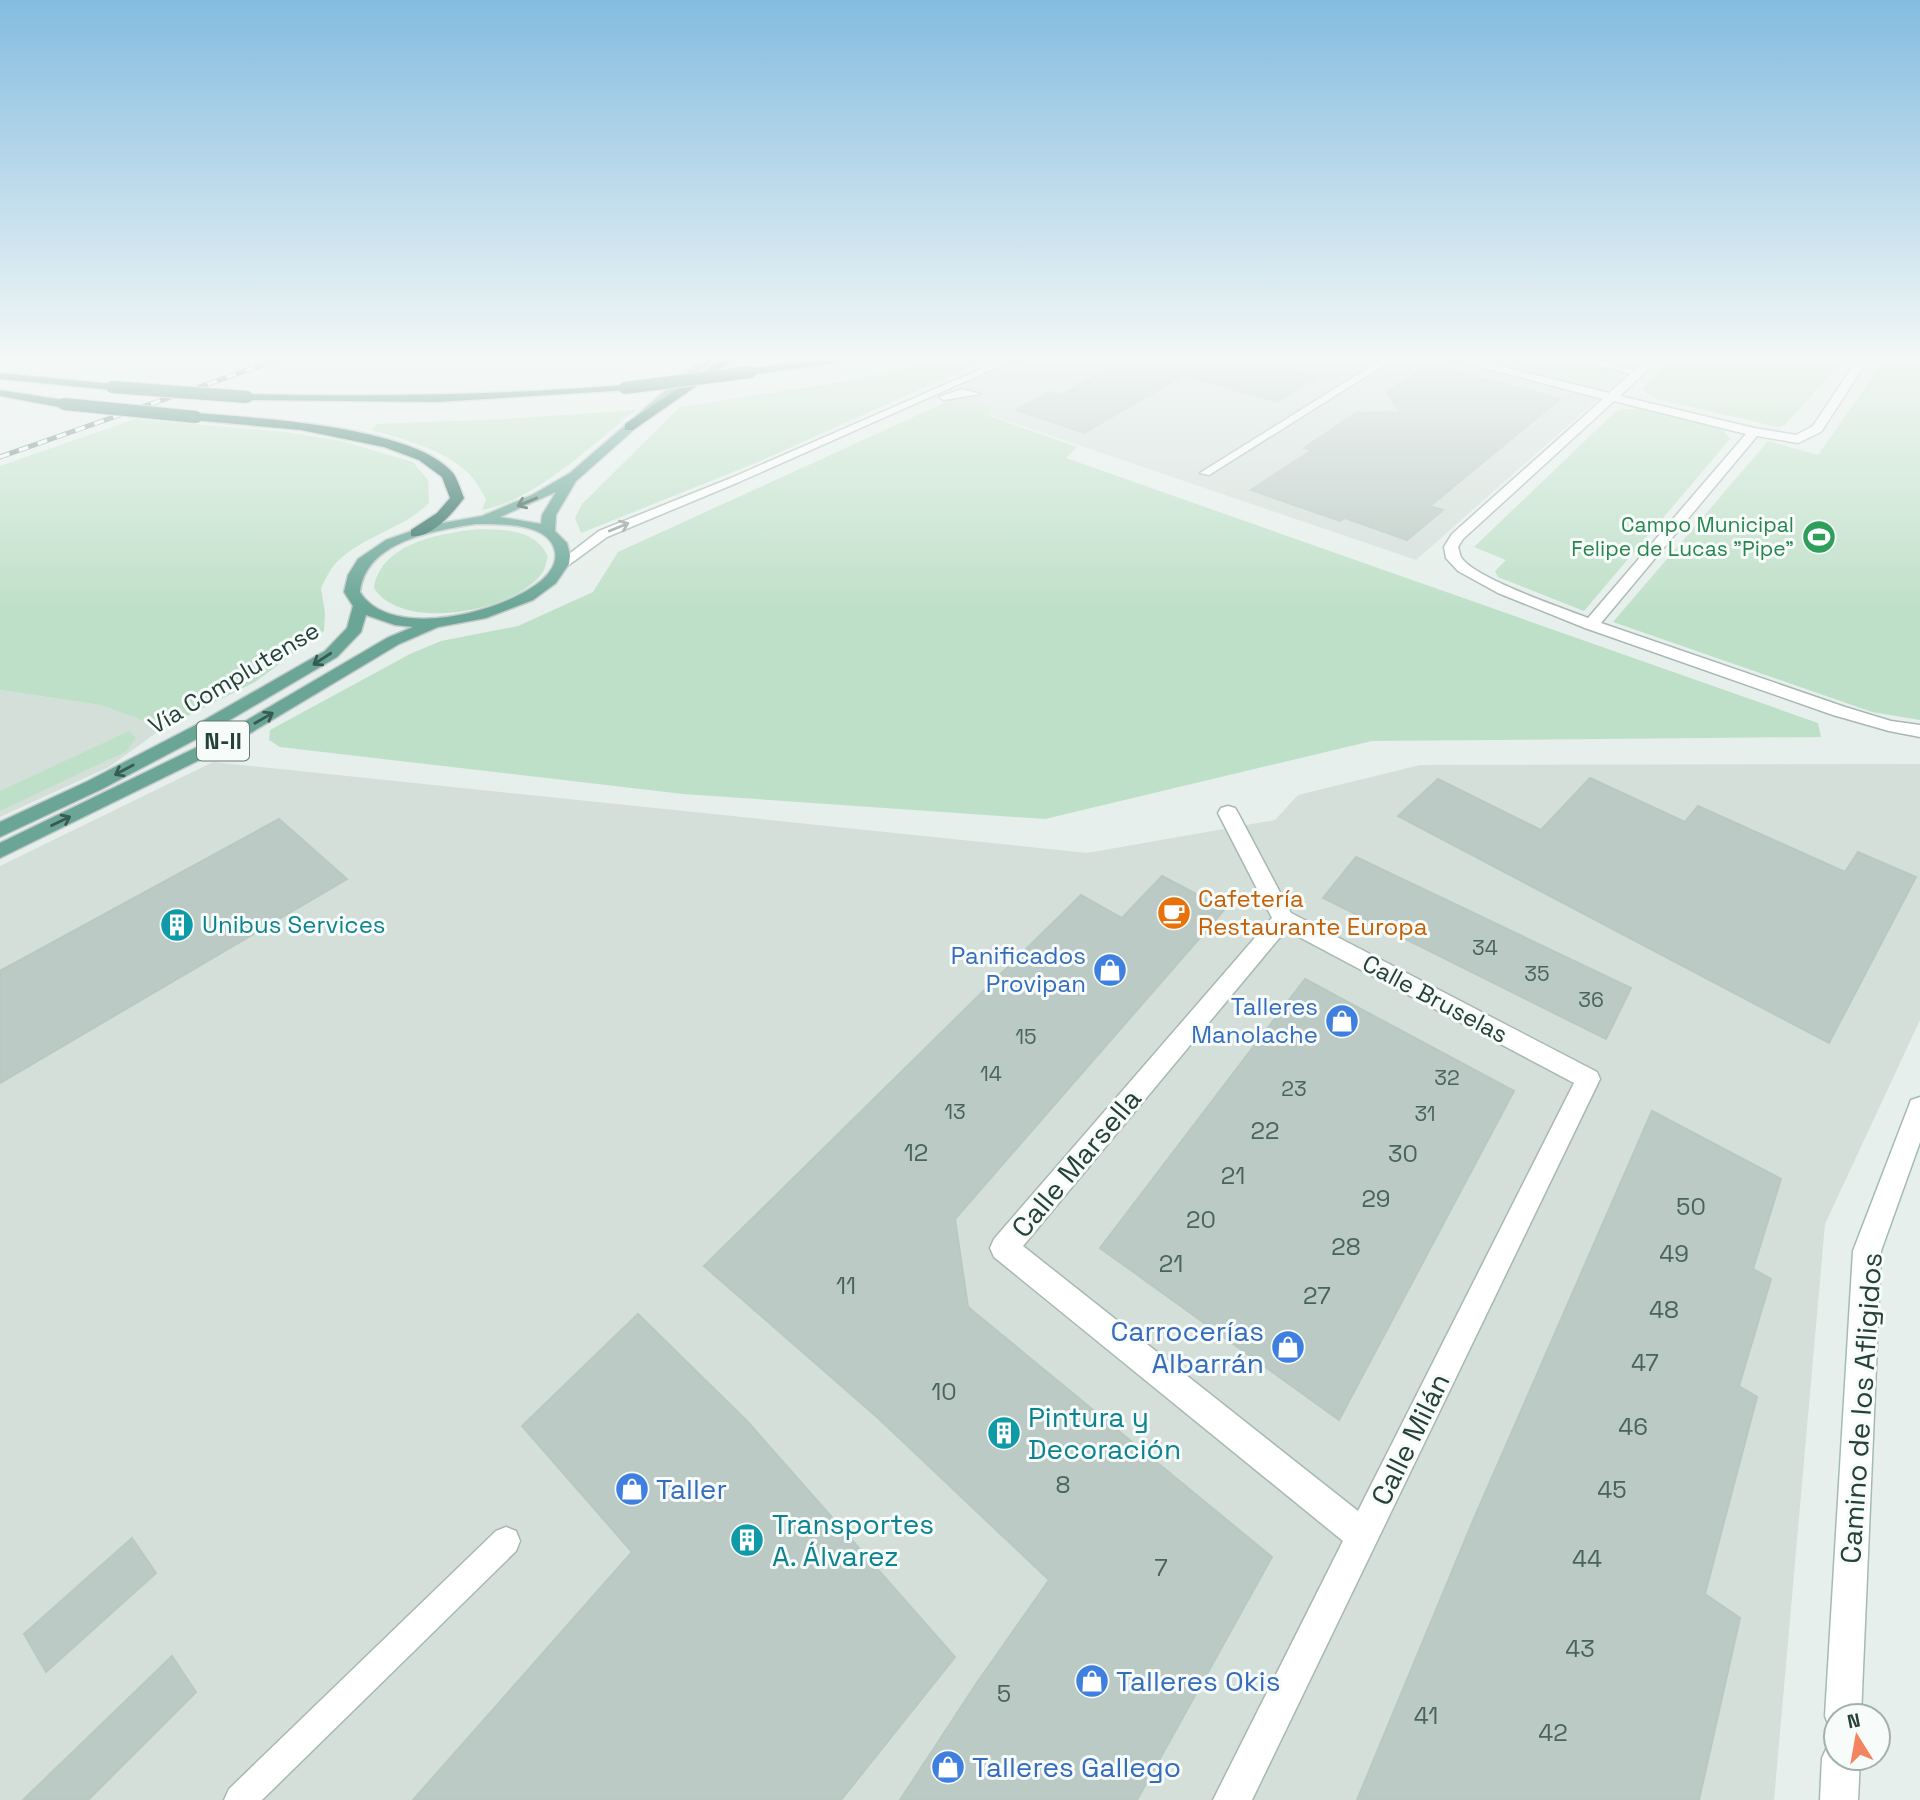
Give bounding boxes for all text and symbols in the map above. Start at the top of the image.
one-way arrow [517,496,538,509]
place label: Campo Municipal Felipe de Lucas "Pipe" [1571,511,1794,562]
sports icon: Campo Municipal Felipe de Lucas "Pipe" [1800,518,1838,556]
one-way arrow [608,520,630,533]
street label: Vía Complutense [143,614,325,741]
one-way arrow [313,652,333,666]
one-way arrow [253,710,273,724]
road number: N-II [197,722,249,761]
one-way arrow [114,763,135,777]
one-way arrow [50,814,71,828]
place label: Cafetería Restaurante Europa [1198,883,1428,942]
cafe icon: Cafetería Restaurante Europa [1155,894,1193,932]
building icon: Unibus Services [158,906,196,944]
place label: Unibus Services [202,909,386,940]
house number: 34 [1472,934,1498,961]
place label: Panificados Provipan [951,940,1086,999]
street label: Calle Bruselas [1357,947,1513,1050]
shop icon: Panificados Provipan [1091,951,1129,989]
house number: 35 [1524,960,1550,987]
house number: 36 [1578,986,1604,1013]
place label: Talleres Manolache [1191,991,1318,1050]
shop icon: Talleres Manolache [1323,1002,1361,1040]
house number: 15 [1015,1023,1037,1050]
house number: 14 [980,1060,1002,1087]
house number: 32 [1434,1064,1460,1091]
house number: 23 [1281,1075,1307,1102]
street label: Calle Marsella [1003,1081,1149,1245]
house number: 13 [944,1098,966,1125]
house number: 31 [1414,1100,1436,1127]
house number: 22 [1251,1115,1279,1146]
house number: 12 [904,1137,928,1168]
house number: 30 [1388,1138,1418,1169]
house number: 21 [1221,1160,1245,1191]
house number: 29 [1361,1183,1391,1214]
house number: 50 [1676,1191,1706,1222]
house number: 20 [1186,1204,1216,1235]
house number: 28 [1331,1231,1361,1262]
house number: 49 [1659,1238,1689,1269]
house number: 21 [1159,1248,1183,1279]
street label: Camino de los Afligidos [1832,1251,1890,1565]
house number: 11 [836,1270,856,1301]
house number: 27 [1303,1280,1331,1311]
house number: 48 [1649,1294,1679,1325]
place label: Carrocerías Albarrán [1111,1313,1264,1381]
shop icon: Carrocerías Albarrán [1269,1328,1307,1366]
house number: 47 [1631,1347,1659,1378]
street label: Calle Milán [1363,1367,1457,1511]
house number: 10 [931,1376,957,1407]
place label: Pintura y Decoración [1028,1399,1181,1467]
house number: 46 [1618,1411,1648,1442]
building icon: Pintura y Decoración [985,1414,1023,1452]
house number: 8 [1056,1469,1070,1500]
shop icon: Taller [613,1470,651,1508]
place label: Taller [656,1471,727,1507]
house number: 45 [1597,1474,1627,1505]
place label: Transportes A. Álvarez [772,1506,934,1574]
building icon: Transportes A. Álvarez [728,1521,766,1559]
house number: 44 [1572,1543,1602,1574]
house number: 7 [1154,1552,1168,1583]
house number: 43 [1565,1633,1595,1664]
shop icon: Talleres Okis [1073,1662,1111,1700]
place label: Talleres Okis [1116,1663,1280,1699]
house number: 5 [997,1678,1011,1709]
house number: 41 [1414,1700,1438,1731]
north arrow [1822,1702,1892,1772]
text: N [1845,1707,1862,1734]
house number: 42 [1538,1717,1568,1748]
shop icon: Talleres Gallego [929,1748,967,1786]
place label: Talleres Gallego [972,1749,1181,1785]

